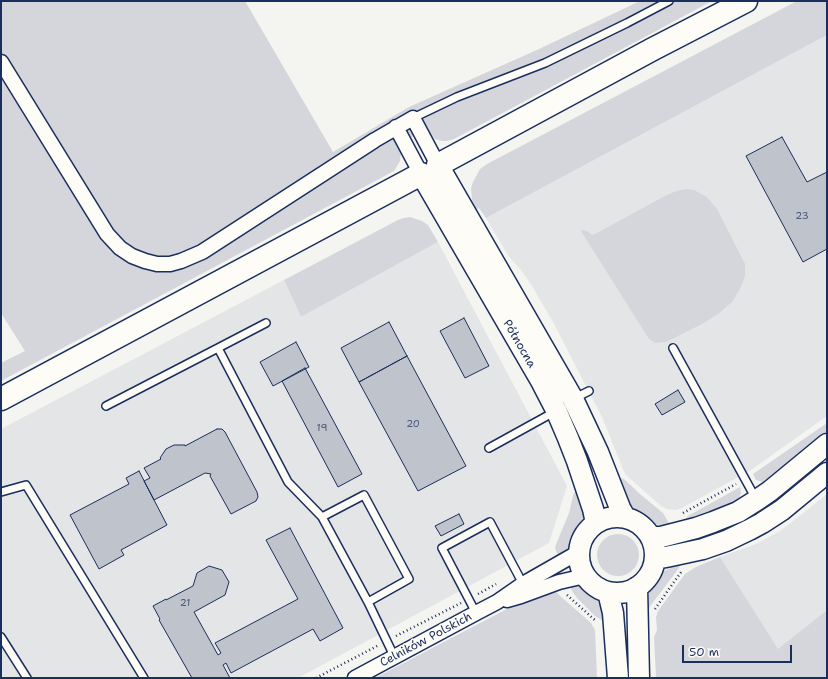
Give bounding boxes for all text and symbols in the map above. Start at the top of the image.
house number: 23 [795,210,809,222]
street label: Północna [499,317,539,371]
house number: 20 [406,418,420,430]
house number: 19 [317,422,327,434]
house number: 21 [180,597,190,609]
street label: Celników Polskich [378,610,474,670]
scale bar [684,637,794,663]
text: 50 m [689,644,719,660]

